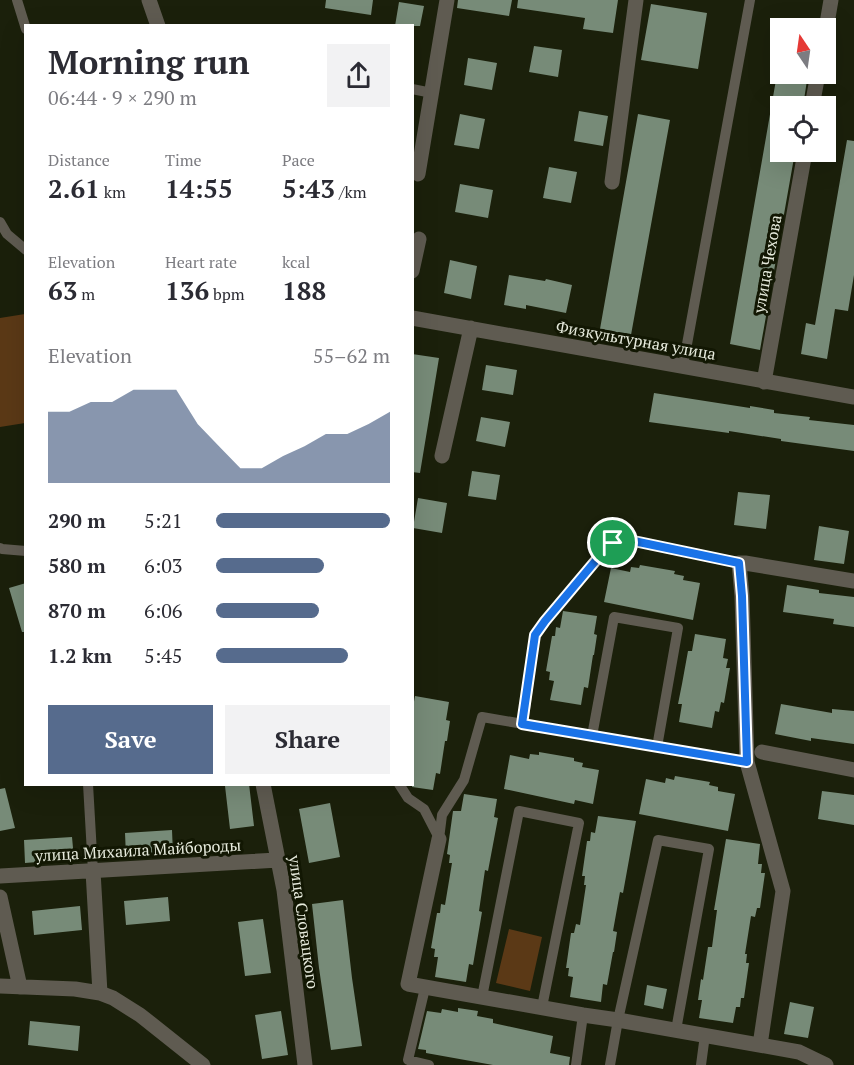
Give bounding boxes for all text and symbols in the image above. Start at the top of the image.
north arrow [770,18,836,84]
map controls [770,18,836,162]
text: Morning run [48,40,250,83]
button: share [327,44,390,107]
text: 06:44 · 9 × 290 m [48,84,197,111]
button: locate [770,96,836,162]
text: Distance [48,149,110,171]
text: Time [165,149,202,171]
text: Pace [282,149,315,171]
text: 2.61 [48,171,100,205]
text: 14:55 [165,171,233,205]
text: 5:43 [282,171,335,205]
text: km [100,181,126,203]
text: /km [335,181,366,203]
street label: улица Чехова [747,213,786,316]
text: Elevation [48,251,115,273]
text: Heart rate [165,251,237,273]
text: kcal [282,251,310,273]
text: 63 [48,273,77,307]
text: 136 [165,273,209,307]
text: 188 [282,273,326,307]
text: m [77,283,95,305]
text: bpm [209,283,245,305]
street label: Физкультурная улица [554,315,718,365]
text: Elevation [48,342,132,369]
text: 55–62 m [313,342,390,369]
text: 290 m [48,507,106,534]
text: 5:21 [144,507,183,534]
pin [587,517,638,568]
icon: arrive [596,526,629,559]
text: 580 m [48,552,106,579]
text: 6:03 [144,552,183,579]
text: 870 m [48,597,106,624]
text: 6:06 [144,597,183,624]
text: 1.2 km [48,642,112,669]
text: 5:45 [144,642,183,669]
button: Save [48,705,213,774]
button: Share [225,705,390,774]
street label: улица Михаила Майбороды [33,834,242,866]
street label: улица Словацкого [284,853,324,990]

